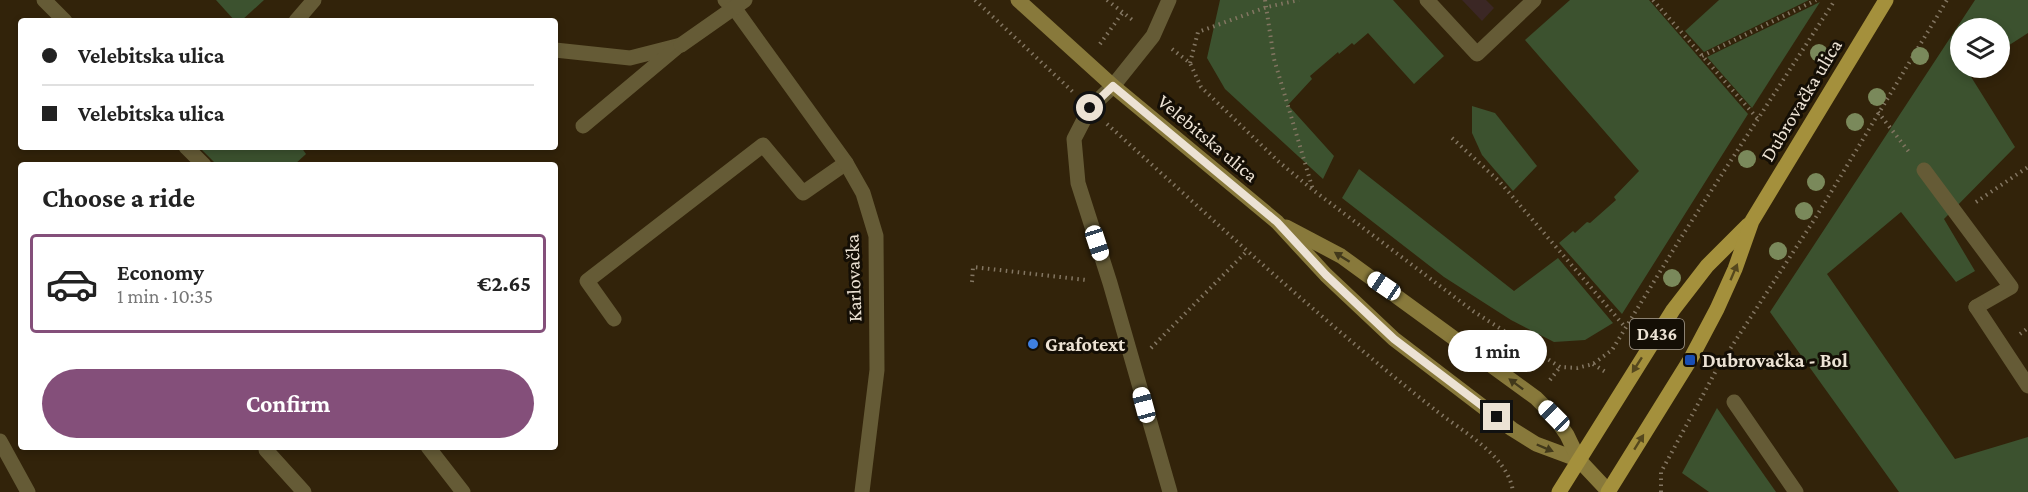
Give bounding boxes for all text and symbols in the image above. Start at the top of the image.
map controls [1950,18,2010,78]
button: layers [1950,18,2010,78]
street label: Dubrovačka ulica [1756,35,1846,165]
text: Velebitska ulica [78,43,224,68]
street label: Velebitska ulica [1153,90,1263,186]
route start [1076,94,1103,121]
text: Velebitska ulica [78,101,224,126]
text: Choose a ride [42,183,195,213]
car [1083,223,1111,263]
street label: Karlovačka [840,234,866,322]
one-way arrow [1334,252,1350,263]
icon: car [45,257,99,311]
text: Economy [117,260,204,285]
one-way arrow [1729,262,1739,280]
car [1364,268,1404,304]
text: €2.65 [477,271,531,296]
text: 1 min · 10:35 [117,285,213,307]
road number: D436 [1630,319,1684,349]
callout: 1 min [1448,330,1546,372]
place label: Grafotext [1045,333,1126,355]
marker: Grafotext [1026,337,1040,351]
text: 1 min [1475,340,1520,362]
place label: Dubrovačka - Bol [1702,349,1848,371]
marker: Dubrovačka - Bol [1683,353,1697,367]
one-way arrow [1632,357,1643,373]
button: Confirm [42,369,534,438]
one-way arrow [1509,378,1525,390]
car [1131,385,1157,425]
car [1535,397,1573,435]
route end [1483,403,1510,430]
one-way arrow [1634,434,1645,450]
one-way arrow [1537,443,1555,453]

